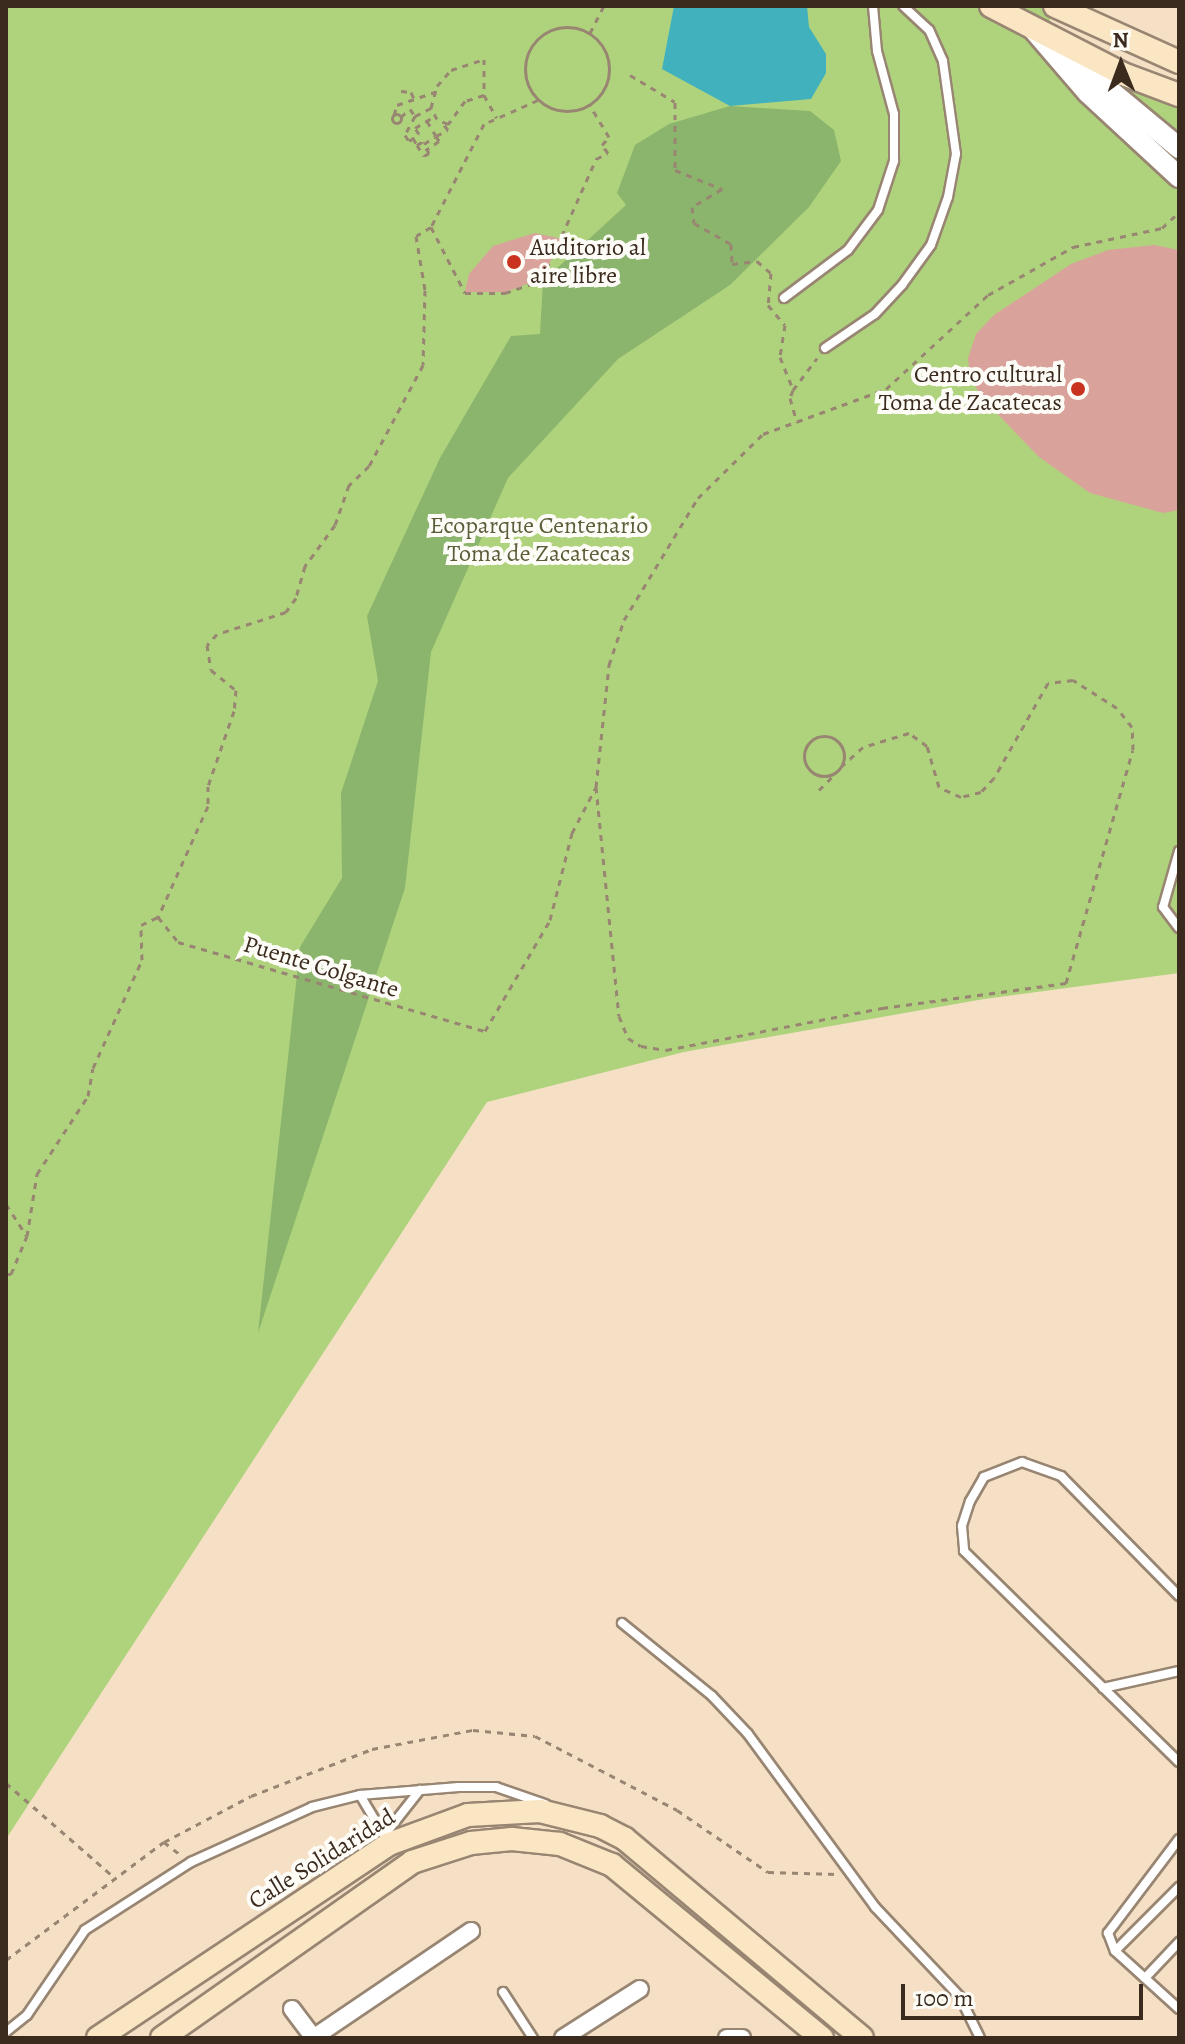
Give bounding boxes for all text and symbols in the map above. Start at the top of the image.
north arrow [1081,24,1161,104]
text: N [1112,25,1129,55]
place label: Auditorio al aire libre [530,234,646,290]
marker: Auditorio al aire libre [505,253,523,271]
place label: Centro cultural Toma de Zacatecas [879,361,1062,417]
marker: Centro cultural Toma de Zacatecas [1069,380,1087,398]
park label: Ecoparque Centenario Toma de Zacatecas [430,512,648,568]
street label: Puente Colgante [240,930,402,1004]
street label: Calle Solidaridad [243,1802,401,1916]
scale bar [905,1968,1147,2018]
text: 100 m [915,1982,974,2014]

